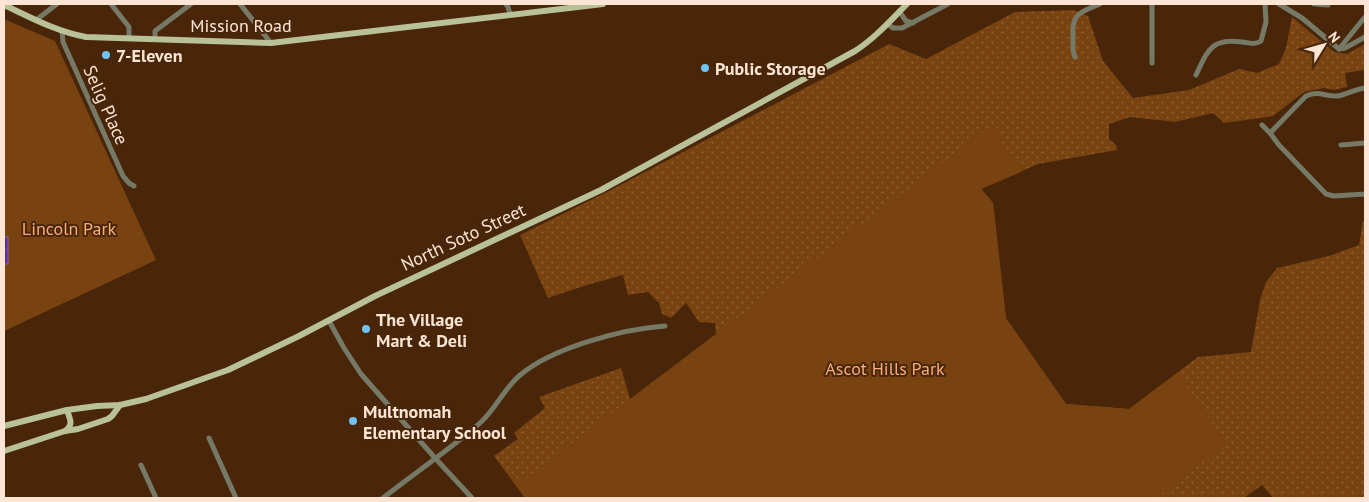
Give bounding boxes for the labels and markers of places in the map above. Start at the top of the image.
place label: 7-Eleven [116,44,183,67]
marker: 7-Eleven [100,49,112,61]
place label: Public Storage [715,57,826,80]
marker: Public Storage [699,62,711,74]
place label: The Village Mart & Deli [376,308,467,352]
marker: The Village Mart & Deli [360,323,372,335]
place label: Multnomah Elementary School [363,400,507,444]
marker: Multnomah Elementary School [347,415,359,427]

